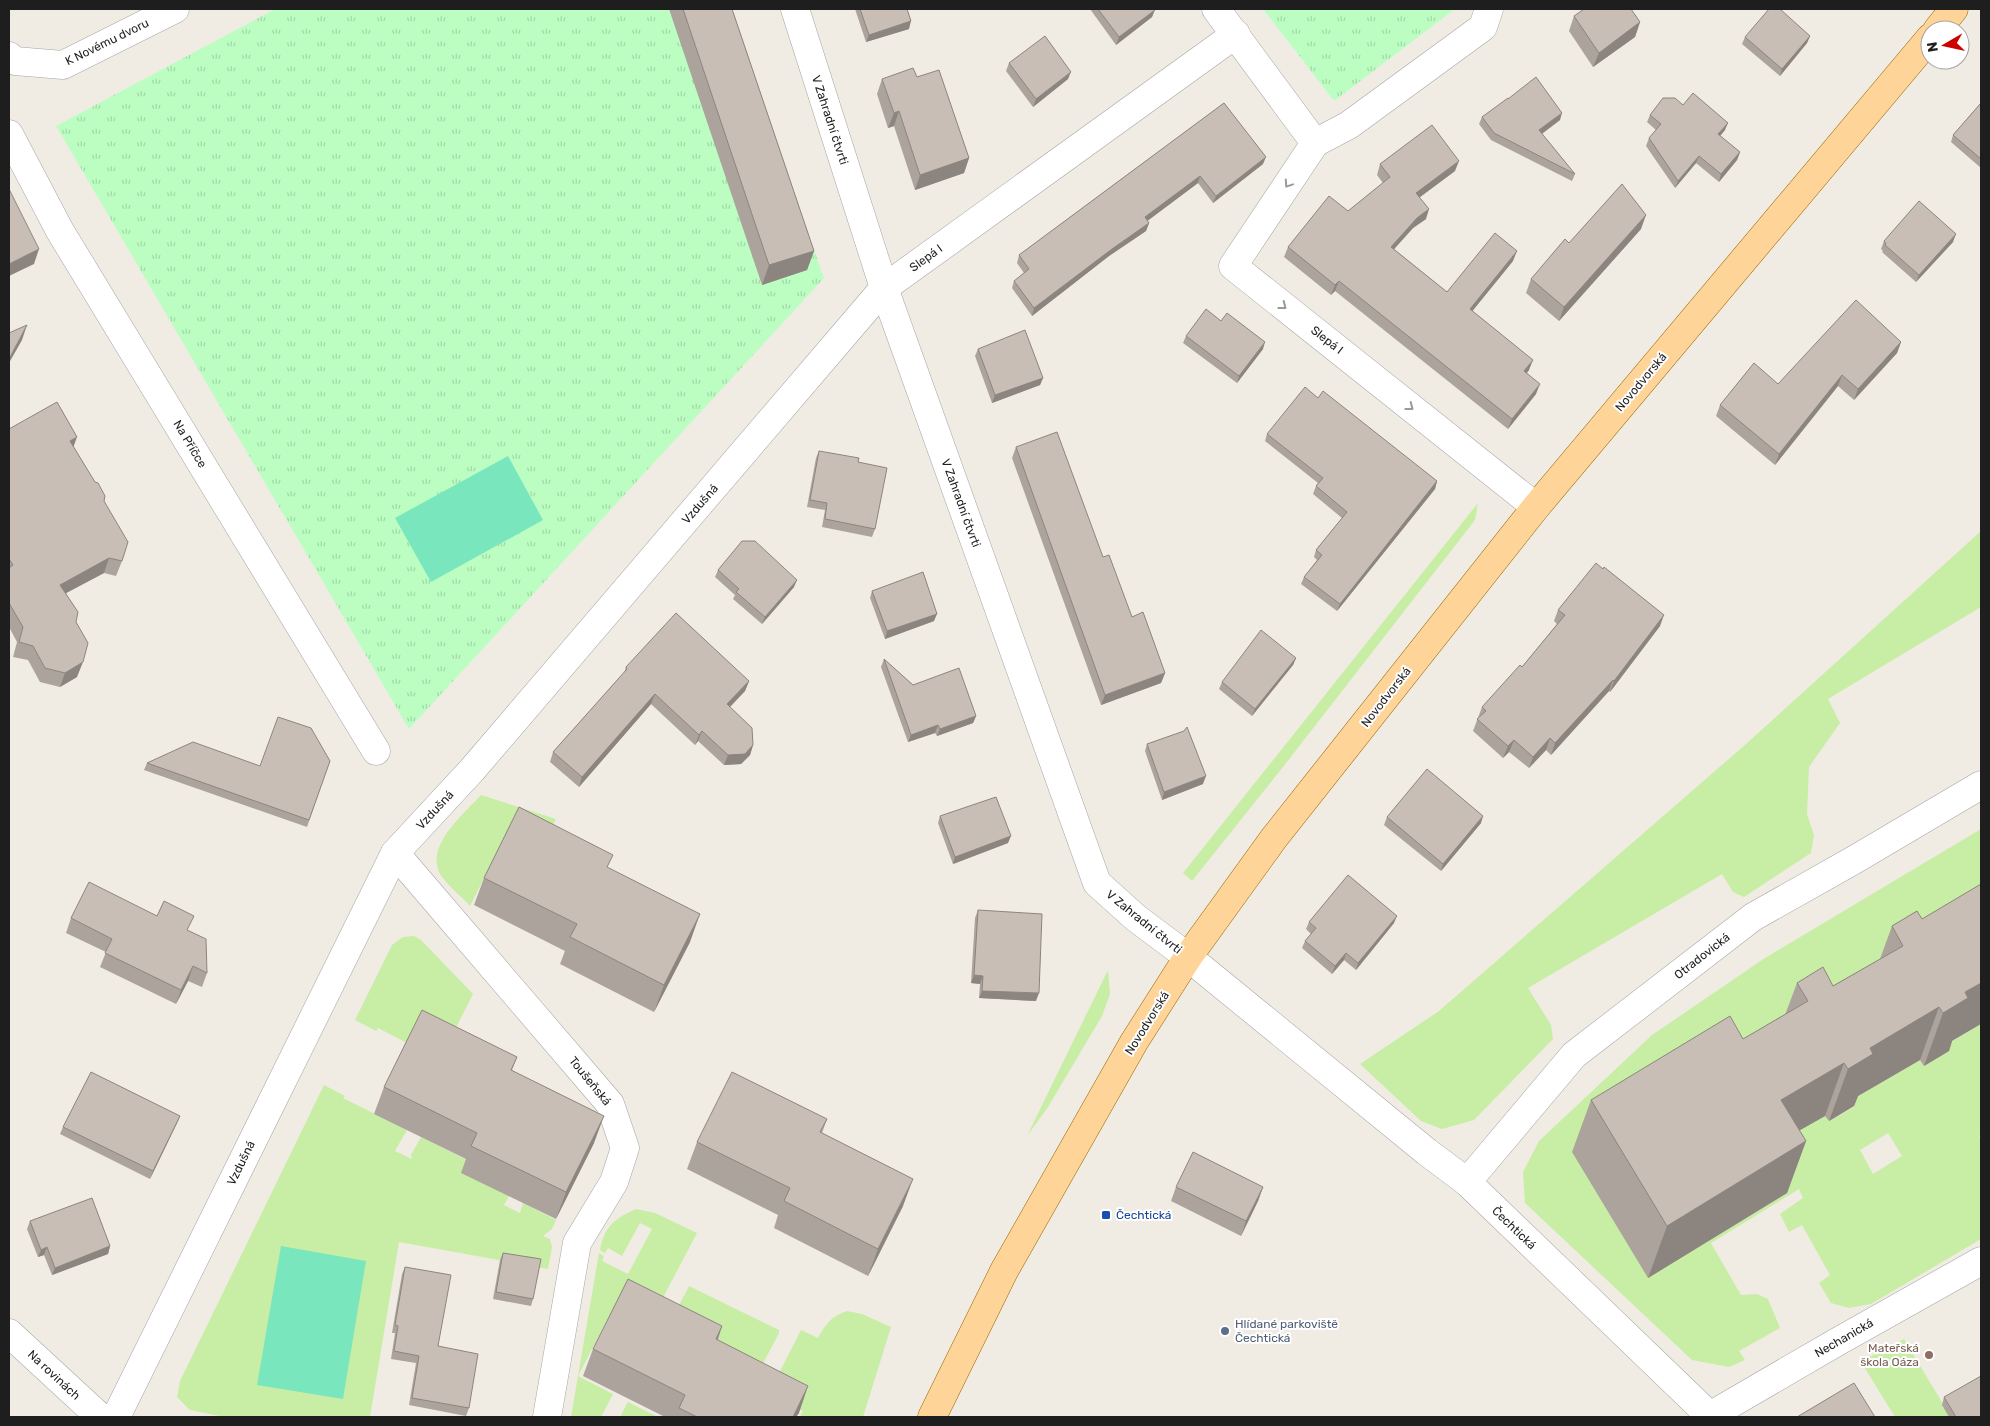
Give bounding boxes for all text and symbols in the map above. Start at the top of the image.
street label: K Novému dvoru [63,16,151,68]
north arrow [1920,20,1970,70]
text: N [1923,41,1942,53]
street label: V Zahradní čtvrti [809,74,851,167]
one-way arrow [1285,178,1294,188]
street label: Slepá I [907,241,945,275]
one-way arrow [1277,300,1286,308]
street label: Slepá I [1308,323,1346,357]
street label: Novodvorská [1612,350,1670,414]
one-way arrow [1404,401,1413,409]
street label: Na Příčce [170,418,210,471]
street label: V Zahradní čtvrti [939,457,984,549]
street label: Vzdušná [679,481,721,527]
street label: Novodvorská [1358,664,1414,730]
street label: Vzdušná [414,788,456,832]
street label: V Zahradní čtvrti [1103,887,1185,957]
street label: Otradovická [1671,930,1733,982]
street label: Novodvorská [1122,989,1172,1057]
street label: Toušeňská [566,1054,614,1108]
street label: Vzdušná [224,1138,258,1188]
street label: Čechtická [1489,1204,1539,1252]
place label: Čechtická [1116,1208,1171,1222]
marker: Čechtická [1100,1209,1112,1221]
street label: Nechanická [1812,1316,1876,1360]
place label: Hlídané parkoviště Čechtická [1235,1317,1338,1345]
marker: Hlídané parkoviště Čechtická [1219,1325,1231,1337]
place label: Mateřská škola Oáza [1860,1341,1919,1369]
street label: Na rovinách [25,1347,83,1403]
marker: Mateřská škola Oáza [1923,1349,1935,1361]

